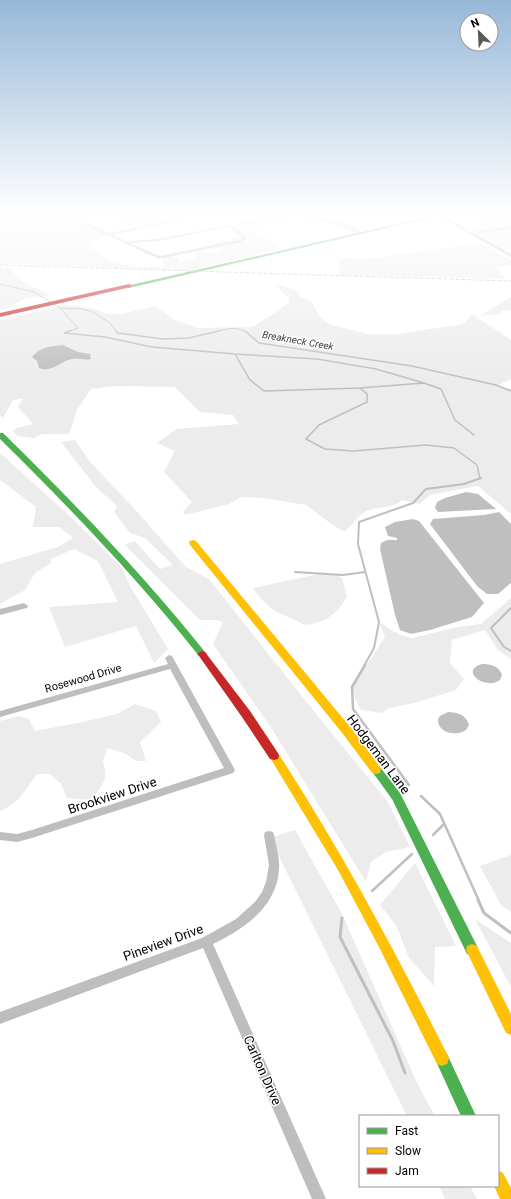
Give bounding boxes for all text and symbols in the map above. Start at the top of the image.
north arrow [459,12,499,52]
text: N [469,16,482,31]
water label: Breakneck Creek [261,329,336,352]
street label: Rosewood Drive [43,661,123,696]
street label: Hodgeman Lane [344,712,413,797]
street label: Brookview Drive [66,774,158,817]
street label: Pineview Drive [121,921,205,964]
street label: Carlton Drive [241,1033,285,1107]
legend [359,1115,499,1187]
text: Fast [395,1124,418,1138]
text: Slow [395,1144,421,1158]
text: Jam [395,1164,419,1178]

